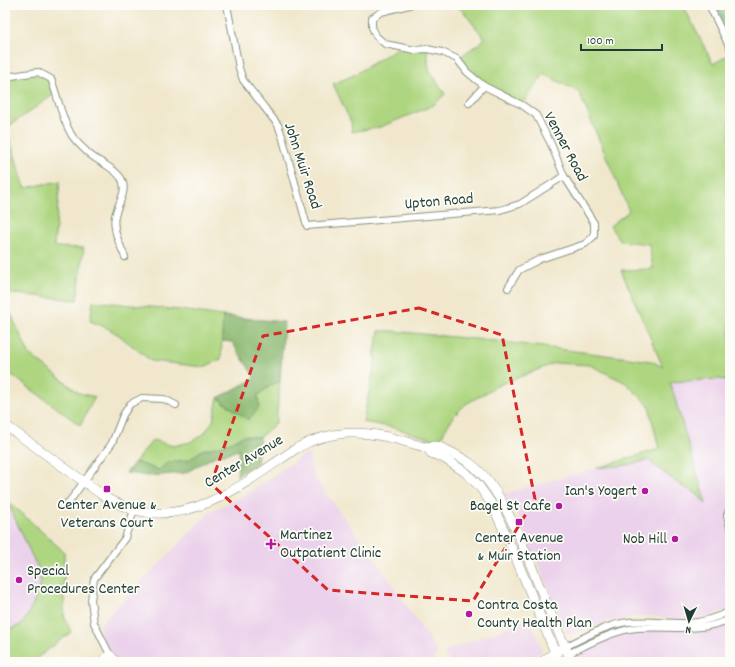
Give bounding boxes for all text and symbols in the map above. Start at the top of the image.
scale bar [581,26,662,52]
text: 100 m [587,33,614,50]
street label: Venner Road [537,108,593,186]
street label: John Muir Road [277,120,327,212]
street label: Upton Road [404,188,474,216]
street label: Center Avenue [200,429,288,495]
place label: Ian's Yogert [565,480,637,503]
marker: Center Avenue & Veterans Court [102,484,112,494]
marker: Ian's Yogert [640,486,650,496]
place label: Center Avenue & Veterans Court [57,494,157,535]
place label: Bagel St Cafe [470,495,551,518]
marker: Bagel St Cafe [554,501,564,511]
marker: Center Avenue & Muir Station [514,517,524,527]
place label: Martinez Outpatient Clinic [280,524,381,565]
place label: Center Avenue & Muir Station [475,527,563,568]
place label: Nob Hill [623,528,667,551]
marker: Nob Hill [670,534,680,544]
marker: Martinez Outpatient Clinic [265,538,277,550]
place label: Special Procedures Center [27,560,140,601]
marker: Special Procedures Center [14,575,24,585]
place label: Contra Costa County Health Plan [477,594,592,635]
north arrow [669,601,709,641]
marker: Contra Costa County Health Plan [464,609,474,619]
text: N [684,621,692,637]

